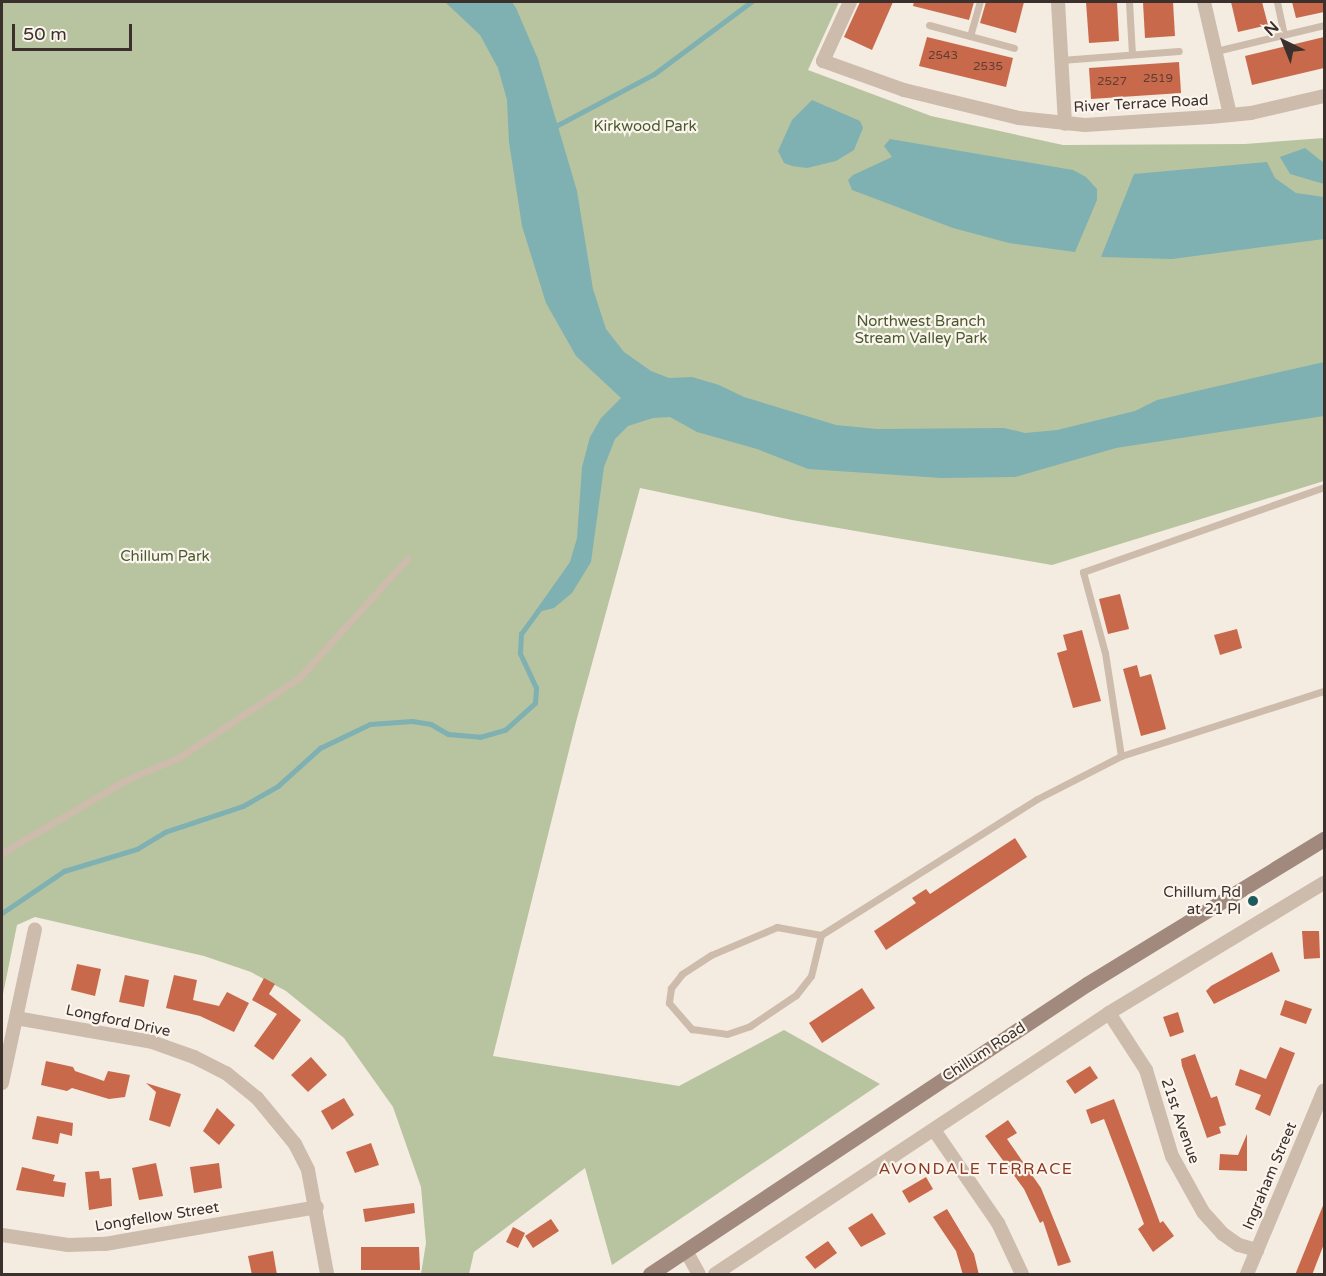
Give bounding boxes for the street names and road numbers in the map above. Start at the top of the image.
street label: River Terrace Road [1073,91,1209,117]
street label: Longford Drive [64,1001,172,1041]
street label: Chillum Road [939,1019,1029,1085]
street label: 21st Avenue [1157,1076,1203,1166]
street label: Ingraham Street [1239,1120,1301,1232]
street label: Longfellow Street [94,1198,220,1236]

